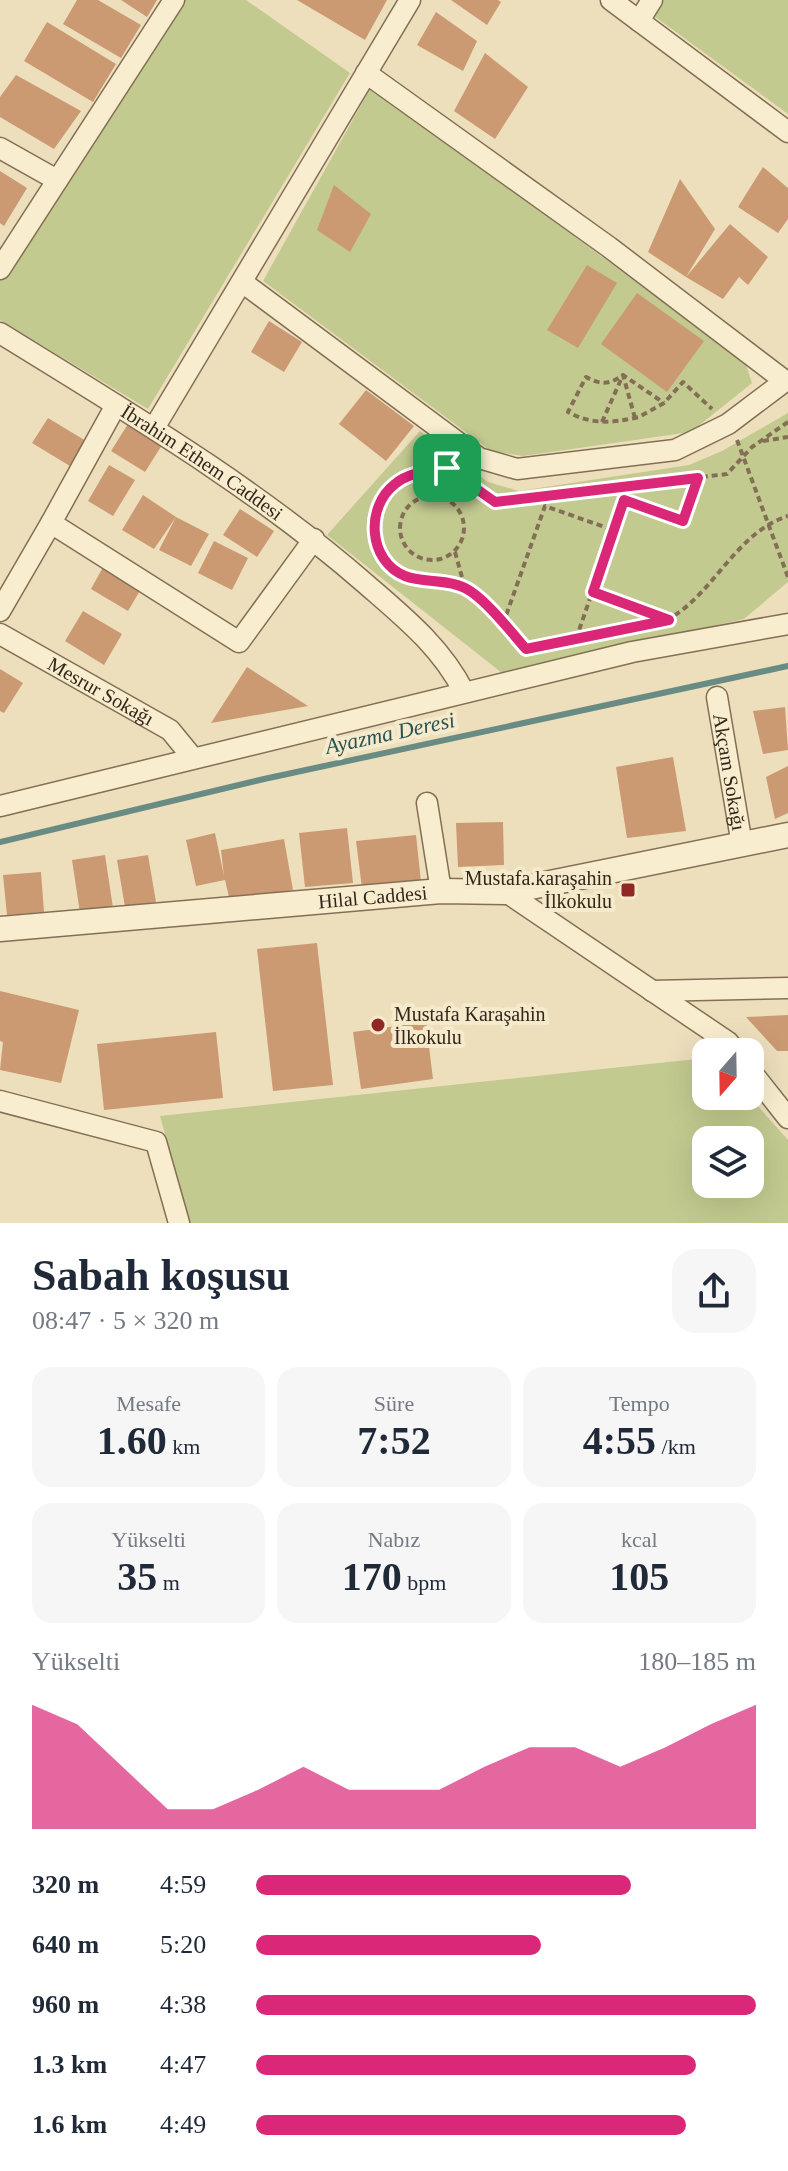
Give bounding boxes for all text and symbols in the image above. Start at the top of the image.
street label: İbrahim Ethem Caddesi [117,400,288,525]
pin [413,434,481,502]
icon: arrive [425,446,469,490]
street label: Mesrur Sokağı [44,652,158,730]
water label: Ayazma Deresi [321,707,457,759]
street label: Akçam Sokağı [709,712,750,833]
place label: Mustafa.karaşahin İlkokulu [465,867,612,912]
street label: Hilal Caddesi [317,881,429,913]
marker: Mustafa.karaşahin İlkokulu [619,881,637,899]
place label: Mustafa Karaşahin İlkokulu [394,1003,546,1048]
marker: Mustafa Karaşahin İlkokulu [369,1016,387,1034]
north arrow [692,1038,764,1110]
map controls [692,1038,764,1198]
button: layers [692,1126,764,1198]
button: share [672,1249,756,1333]
text: Sabah koşusu [32,1251,290,1300]
text: 08:47 · 5 × 320 m [32,1306,219,1335]
text: Mesafe [116,1391,181,1416]
text: Süre [374,1391,414,1416]
text: Tempo [609,1391,670,1416]
text: 1.60 [97,1418,167,1463]
text: 7:52 [357,1418,431,1463]
text: 4:55 [583,1418,656,1463]
text: km [167,1434,200,1459]
text: /km [656,1434,696,1459]
text: Yükselti [111,1527,186,1552]
text: Nabız [368,1527,420,1552]
text: kcal [621,1527,658,1552]
text: 35 [117,1554,157,1599]
text: 170 [342,1554,402,1599]
text: 105 [609,1554,669,1599]
text: m [157,1570,180,1595]
text: bpm [402,1570,446,1595]
text: Yükselti [32,1647,120,1676]
text: 180–185 m [638,1647,756,1676]
text: 320 m [32,1870,99,1899]
text: 4:59 [160,1870,206,1899]
text: 640 m [32,1930,99,1959]
text: 5:20 [160,1930,206,1959]
text: 960 m [32,1990,99,2019]
text: 4:38 [160,1990,206,2019]
text: 1.3 km [32,2050,107,2079]
text: 4:47 [160,2050,206,2079]
text: 1.6 km [32,2110,107,2139]
text: 4:49 [160,2110,206,2139]

